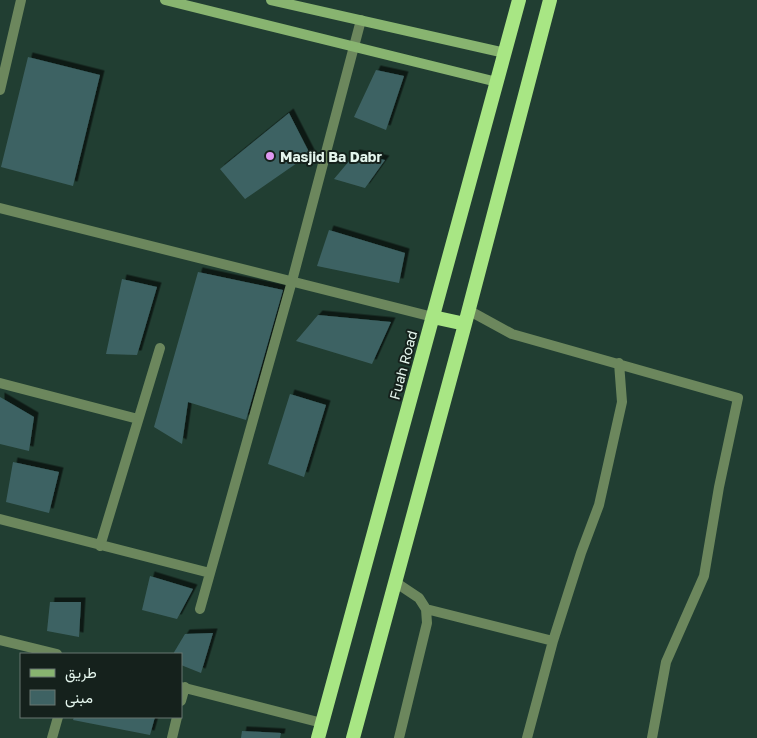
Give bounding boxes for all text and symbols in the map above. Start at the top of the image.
place label: Masjid Ba Dabr [280,148,382,165]
marker: Masjid Ba Dabr [264,150,276,162]
street label: Fuah Road [386,328,420,402]
legend [20,653,182,718]
text: طريق [65,663,97,683]
text: مبنى [65,688,93,708]

